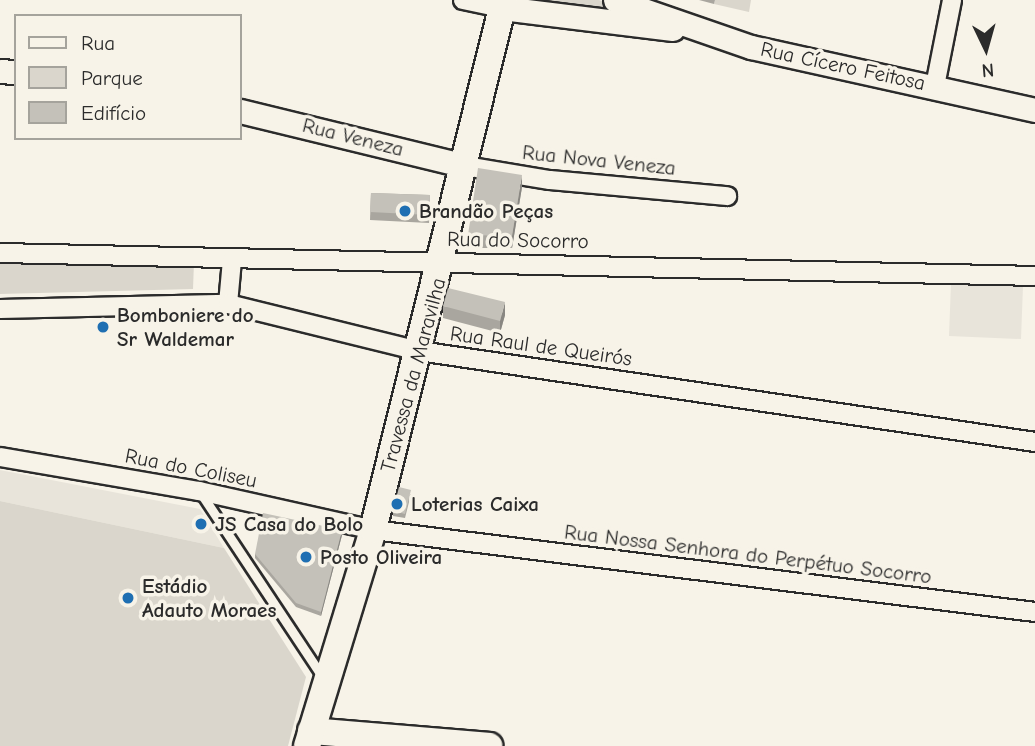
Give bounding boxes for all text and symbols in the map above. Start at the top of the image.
legend [14,14,242,140]
north arrow [951,14,1021,84]
text: Rua [81,31,115,55]
street label: Rua Cícero Feitosa [758,36,928,96]
text: N [981,58,995,81]
text: Parque [81,66,143,90]
text: Edifício [81,101,146,125]
street label: Rua Veneza [300,112,406,162]
street label: Rua Nova Veneza [521,139,677,181]
place label: Brandão Peças [419,198,553,224]
marker: Brandão Peças [397,203,413,219]
street label: Rua do Socorro [447,226,589,254]
street label: Travessa da Maravilha [375,275,451,475]
place label: Bomboniere do Sr Waldemar [117,302,254,352]
marker: Bomboniere do Sr Waldemar [95,319,111,335]
street label: Rua Raul de Queirós [448,321,634,371]
street label: Rua do Coliseu [123,443,259,493]
place label: Loterias Caixa [411,491,539,517]
marker: Loterias Caixa [389,496,405,512]
place label: JS Casa do Bolo [215,511,363,537]
marker: JS Casa do Bolo [193,516,209,532]
street label: Rua Nossa Senhora do Perpétuo Socorro [563,519,933,589]
place label: Posto Oliveira [320,544,442,570]
marker: Posto Oliveira [298,549,314,565]
place label: Estádio Adauto Moraes [142,573,276,623]
marker: Estádio Adauto Moraes [120,590,136,606]

